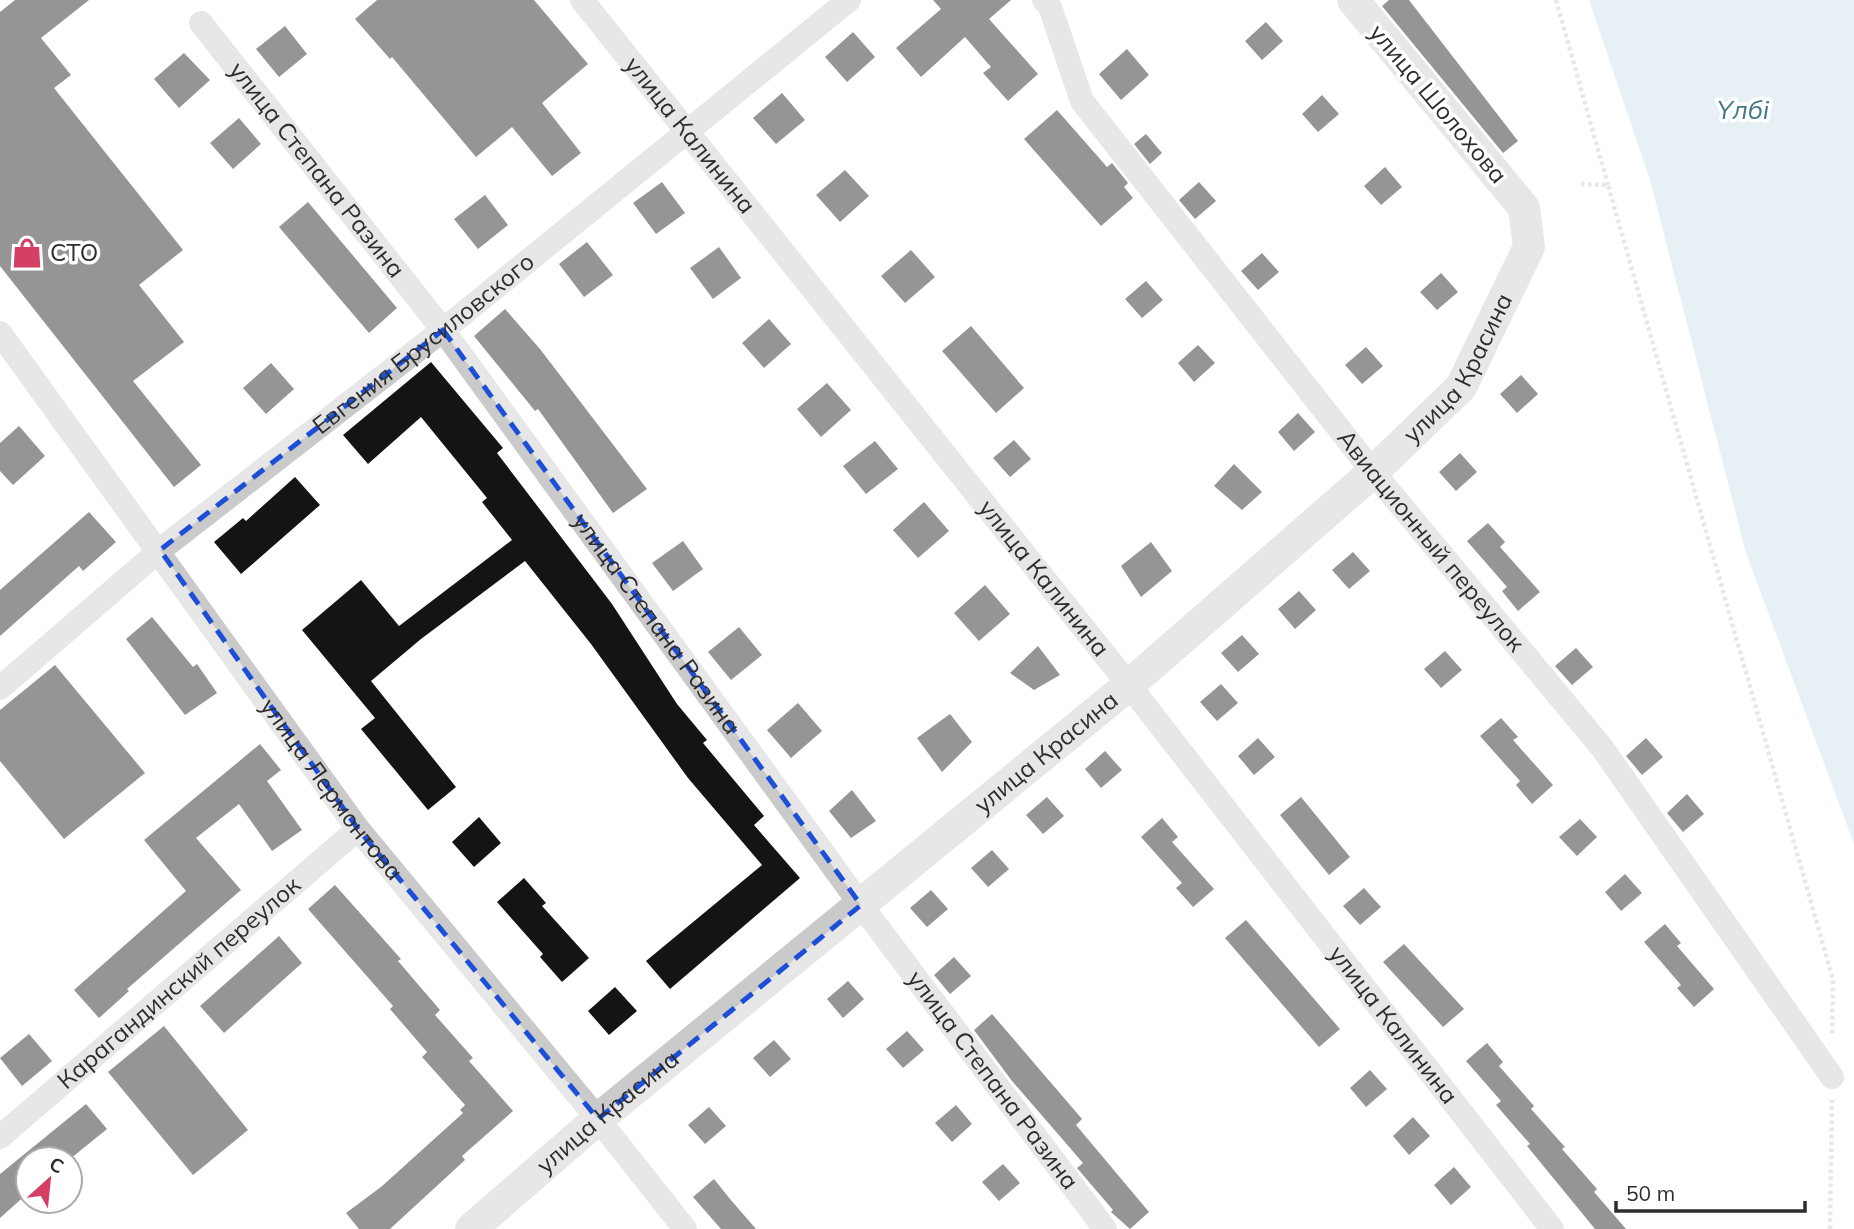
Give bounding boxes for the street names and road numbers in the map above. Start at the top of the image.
street label: улица Шолохова [1363,18,1514,189]
street label: улица Калинина [619,50,763,219]
street label: улица Степана Разина [223,55,412,283]
street label: Евгения Брусиловского [306,246,540,440]
street label: улица Красина [1396,288,1518,449]
street label: Авиационный переулок [1332,423,1532,657]
street label: улица Калинина [973,493,1116,662]
street label: улица Степана Разина [567,506,748,740]
street label: улица Красина [968,684,1124,819]
street label: улица Лермонтова [254,692,410,886]
street label: Карагандинский переулок [51,869,306,1095]
street label: улица Калинина [1323,939,1465,1109]
street label: улица Степана Разина [902,964,1086,1195]
street label: улица Красина [530,1043,685,1180]

